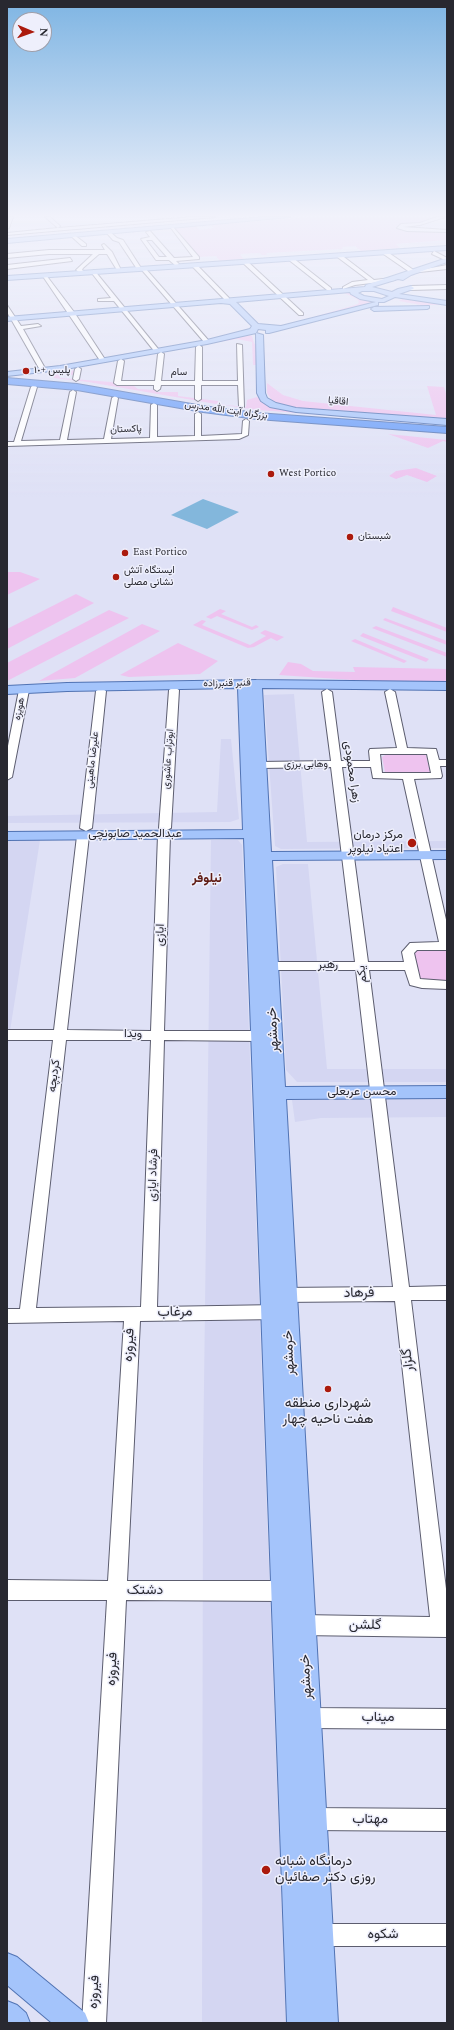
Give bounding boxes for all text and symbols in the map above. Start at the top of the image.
north arrow [12,12,52,52]
text: N [35,28,52,37]
place label: پلیس +۱٠ [34,365,70,377]
marker: پلیس +۱٠ [21,366,31,376]
street label: سام [171,367,187,379]
street label: اقاقیا [327,395,349,409]
street label: بزرگراه آیت الله مدرس [184,399,268,423]
street label: پاکستان [110,423,142,437]
place label: West Portico [279,468,336,480]
marker: West Portico [266,469,276,479]
place label: شبستان [358,531,391,543]
marker: شبستان [345,532,355,542]
place label: East Portico [133,547,187,559]
marker: East Portico [120,548,130,558]
place label: ایستگاه آتش نشانی مصلی [124,565,175,588]
marker: ایستگاه آتش نشانی مصلی [111,572,121,582]
street label: قنبر قنبرزاده [203,678,251,690]
street label: هویزه [12,697,28,721]
street label: ابوتراب عاشوری [161,729,177,789]
street label: علیرضا ماهینی [84,731,102,789]
street label: زهرا محمودی [340,740,362,804]
street label: وهابی برزی [284,759,328,771]
street label: عبدالحمید صابونچی [88,828,182,842]
place label: مرکز درمان اعتیاد نیلوپر [348,829,403,857]
marker: مرکز درمان اعتیاد نیلوپر [406,837,418,849]
district label: نیلوفر [192,871,222,887]
street label: ایازی [153,924,169,946]
street label: رهبر [318,959,338,973]
street label: یکم [355,964,371,984]
street label: خرمشهر [264,1007,284,1053]
street label: ویدا [124,1028,142,1042]
street label: کردبچه [46,1059,64,1093]
street label: محسن عربعلی [328,1086,396,1100]
street label: فرشاد ایازی [146,1148,162,1202]
street label: فرهاد [343,1285,375,1303]
street label: مرغاب [157,1304,193,1322]
street label: فیروزه [121,1328,139,1362]
street label: خرمشهر [280,1330,300,1376]
street label: گلزار [399,1347,419,1373]
marker: شهرداری منطقه هفت ناحیه چهار [323,1384,333,1394]
place label: شهرداری منطقه هفت ناحیه چهار [283,1396,373,1428]
street label: دشتک [127,1583,163,1599]
street label: گلشن [349,1617,381,1635]
street label: فیروزه [104,1652,122,1686]
street label: خرمشهر [297,1654,317,1700]
street label: میناب [361,1710,395,1726]
street label: مهتاب [352,1812,388,1828]
place label: درمانگاه شبانه روزی دکتر صفائیان [275,1854,376,1886]
marker: درمانگاه شبانه روزی دکتر صفائیان [260,1864,272,1876]
street label: شکوه [368,1927,398,1943]
street label: فیروزه [86,1975,104,2009]

